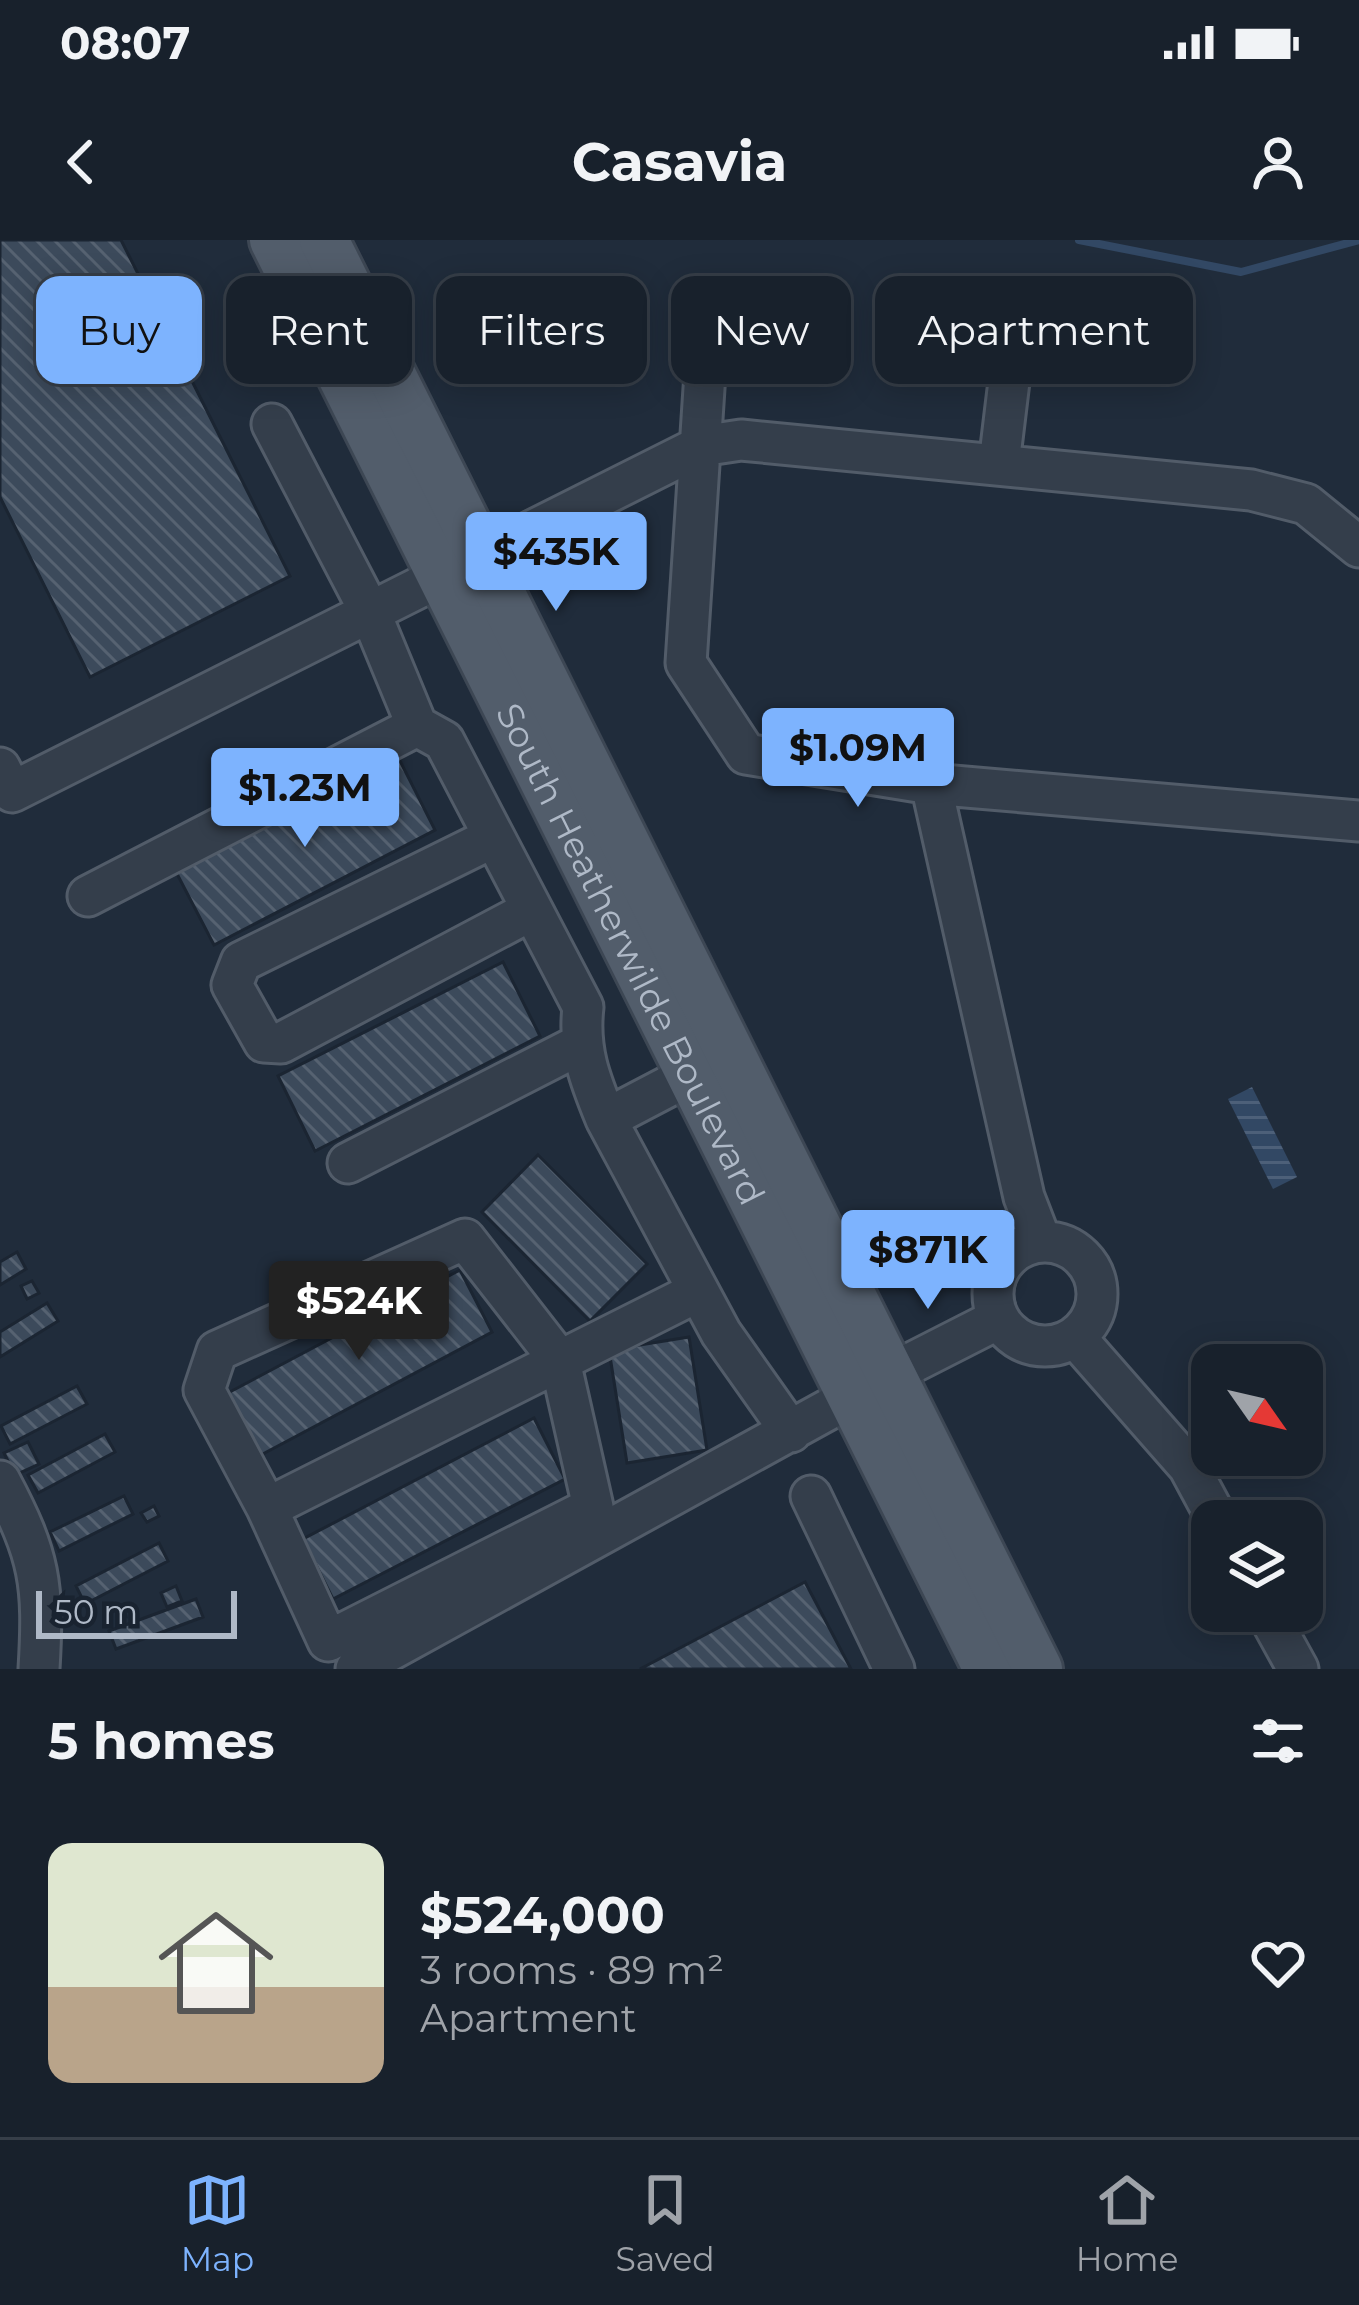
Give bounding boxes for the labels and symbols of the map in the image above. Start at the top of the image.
pin: $435K [472,512,640,614]
street label: South Heatherwilde Boulevard [487,696,774,1212]
pin: $1.09M [760,708,956,810]
pin: $1.23M [207,748,403,850]
pin: $871K [844,1210,1012,1312]
pin: $524K [275,1261,443,1363]
north arrow [1191,1344,1323,1476]
scale bar [36,1585,237,1638]

